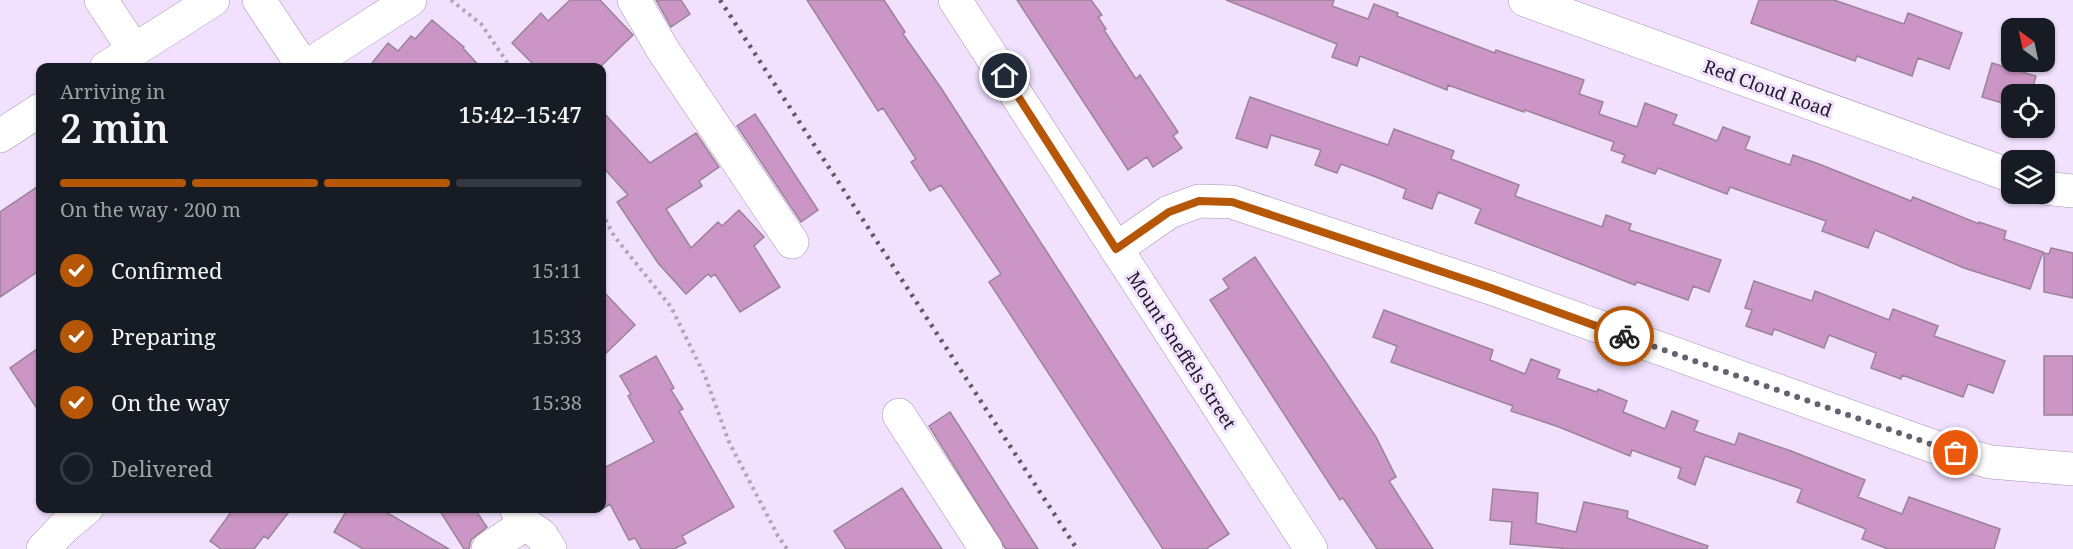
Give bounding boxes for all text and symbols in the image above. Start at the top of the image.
north arrow [2001,18,2055,72]
map controls [2001,18,2055,204]
pin [979,50,1030,101]
street label: Red Cloud Road [1701,54,1835,122]
icon: home [988,59,1021,92]
text: Arriving in [60,78,165,105]
button: locate [2001,84,2055,138]
text: 15:42–15:47 [459,99,582,129]
text: 2 min [60,101,169,154]
button: layers [2001,150,2055,204]
text: On the way · 200 m [60,196,241,223]
icon: check [60,254,93,287]
text: Confirmed [111,255,222,285]
text: 15:11 [532,257,582,284]
street label: Mount Sneffels Street [1122,267,1242,433]
courier [1594,306,1654,366]
icon: check [60,320,93,353]
icon: bike [1608,320,1641,353]
text: Preparing [111,321,216,351]
text: 15:33 [532,323,582,350]
icon: check [60,386,93,419]
text: On the way [111,387,230,417]
text: 15:38 [532,389,582,416]
pin [1930,427,1981,478]
icon: bag [1939,436,1972,469]
text: Delivered [111,453,213,483]

